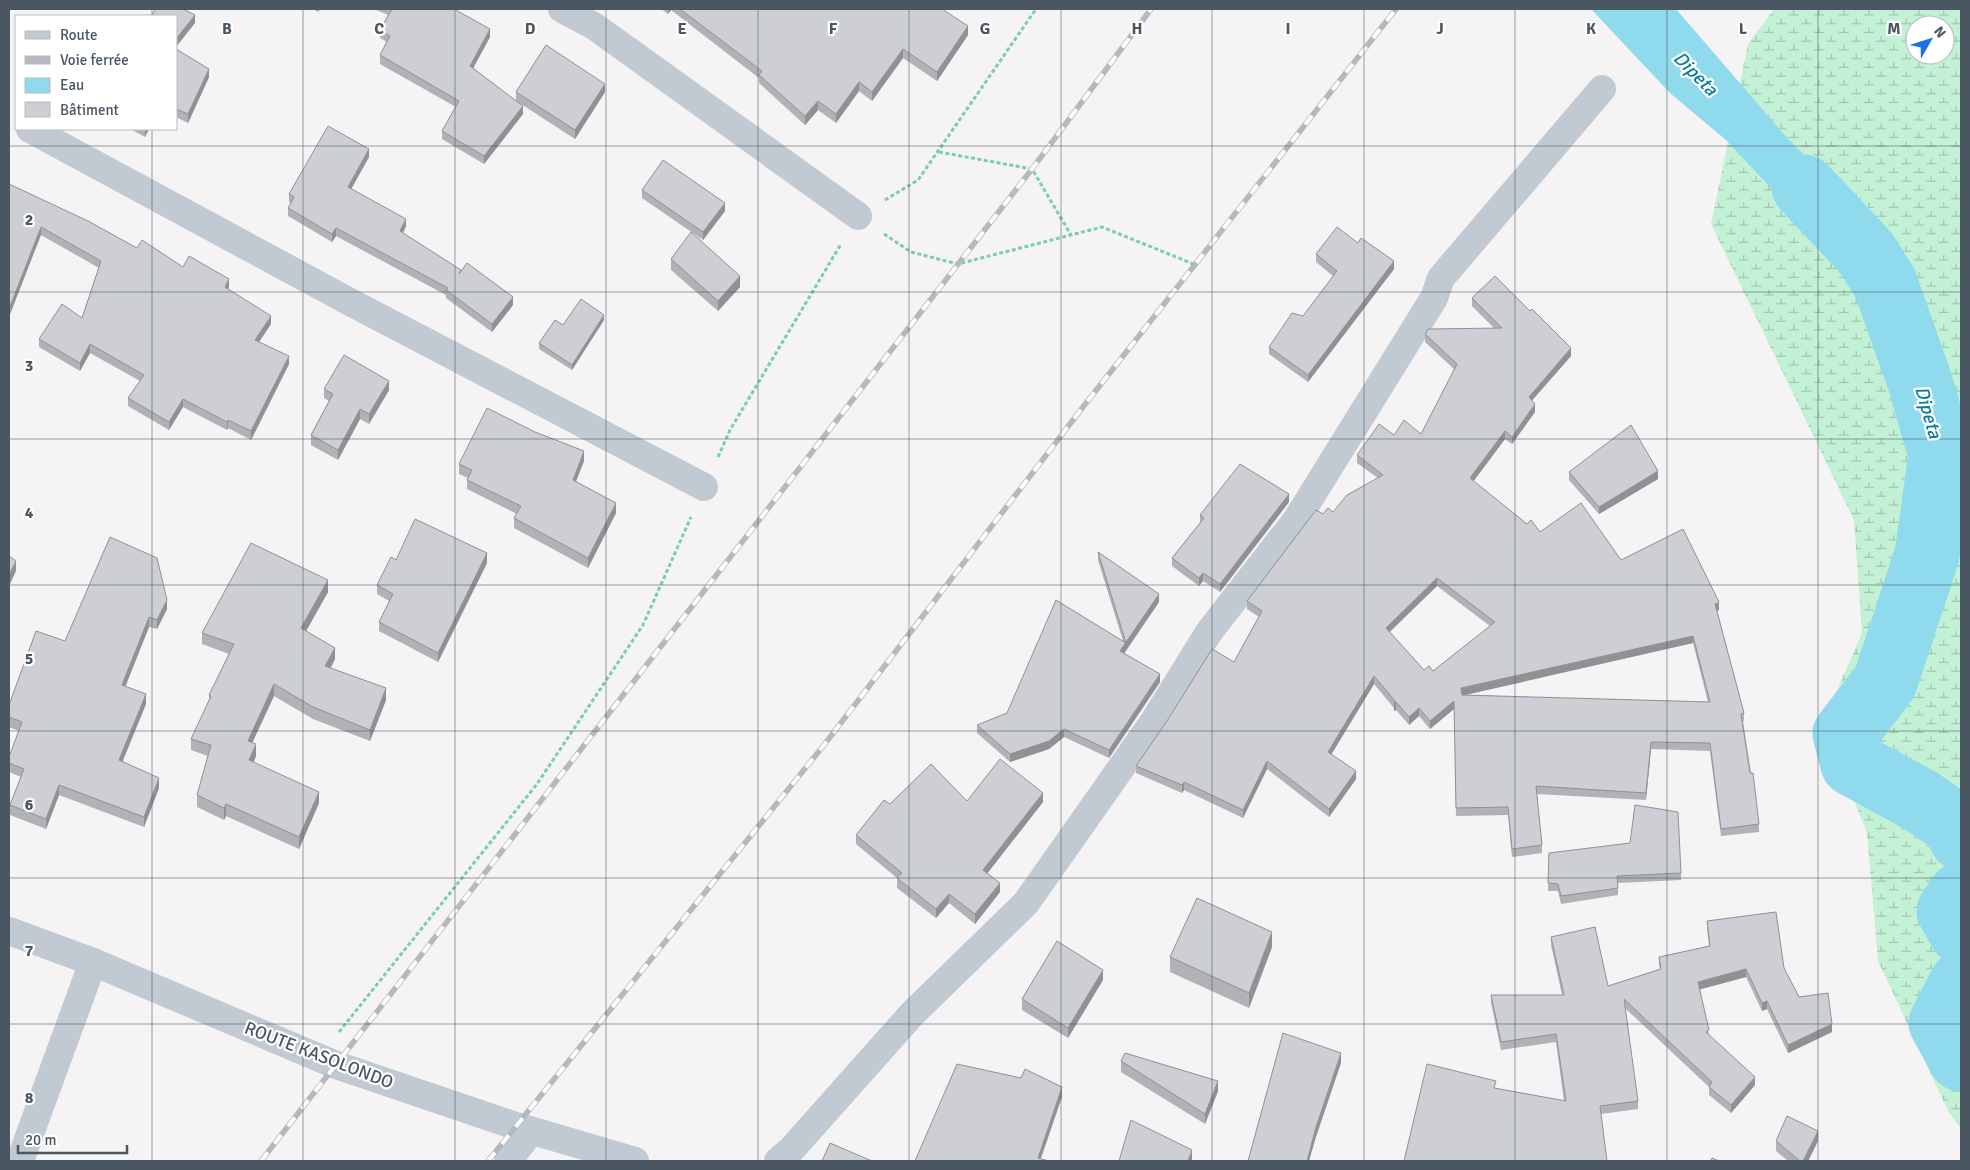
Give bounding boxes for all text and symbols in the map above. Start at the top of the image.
legend [15,15,178,130]
north arrow [1905,15,1955,65]
text: B [222,19,232,39]
text: C [374,19,384,39]
text: D [525,19,536,39]
text: E [677,19,687,39]
text: F [829,19,838,39]
text: G [980,19,990,39]
text: H [1132,19,1142,39]
text: I [1285,19,1291,39]
text: J [1436,19,1444,39]
text: K [1586,19,1596,39]
text: L [1739,19,1748,39]
text: M [1887,19,1901,39]
text: N [1930,23,1949,41]
text: Route [60,26,97,44]
water label: Dipeta [1668,46,1724,102]
text: Voie ferrée [60,51,129,69]
text: Eau [60,76,84,94]
text: Bâtiment [60,101,119,119]
text: 2 [25,210,33,230]
text: 3 [25,356,33,376]
water label: Dipeta [1909,383,1947,443]
text: 4 [25,503,34,523]
text: 5 [25,649,33,669]
text: 6 [25,795,34,815]
text: 7 [25,941,34,961]
street label: ROUTE KASOLONDO [242,1017,396,1093]
text: 8 [25,1088,34,1108]
scale bar [18,1122,126,1154]
text: 20 m [25,1131,56,1149]

